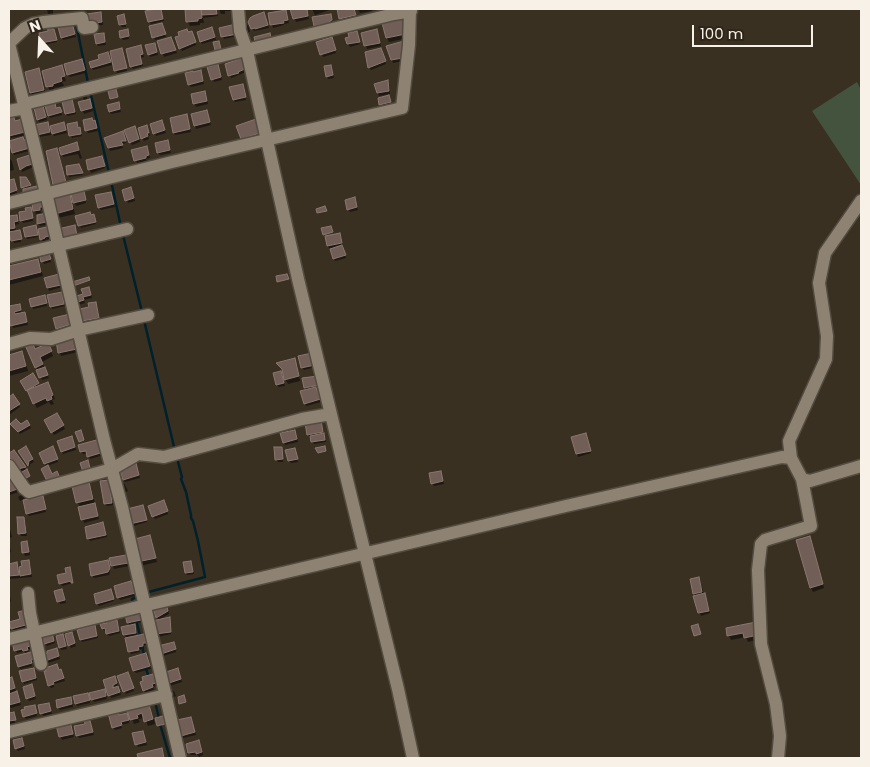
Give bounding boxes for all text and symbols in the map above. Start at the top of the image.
north arrow [15,15,65,65]
text: N [27,15,43,37]
scale bar [695,15,816,47]
text: 100 m [700,23,743,44]

